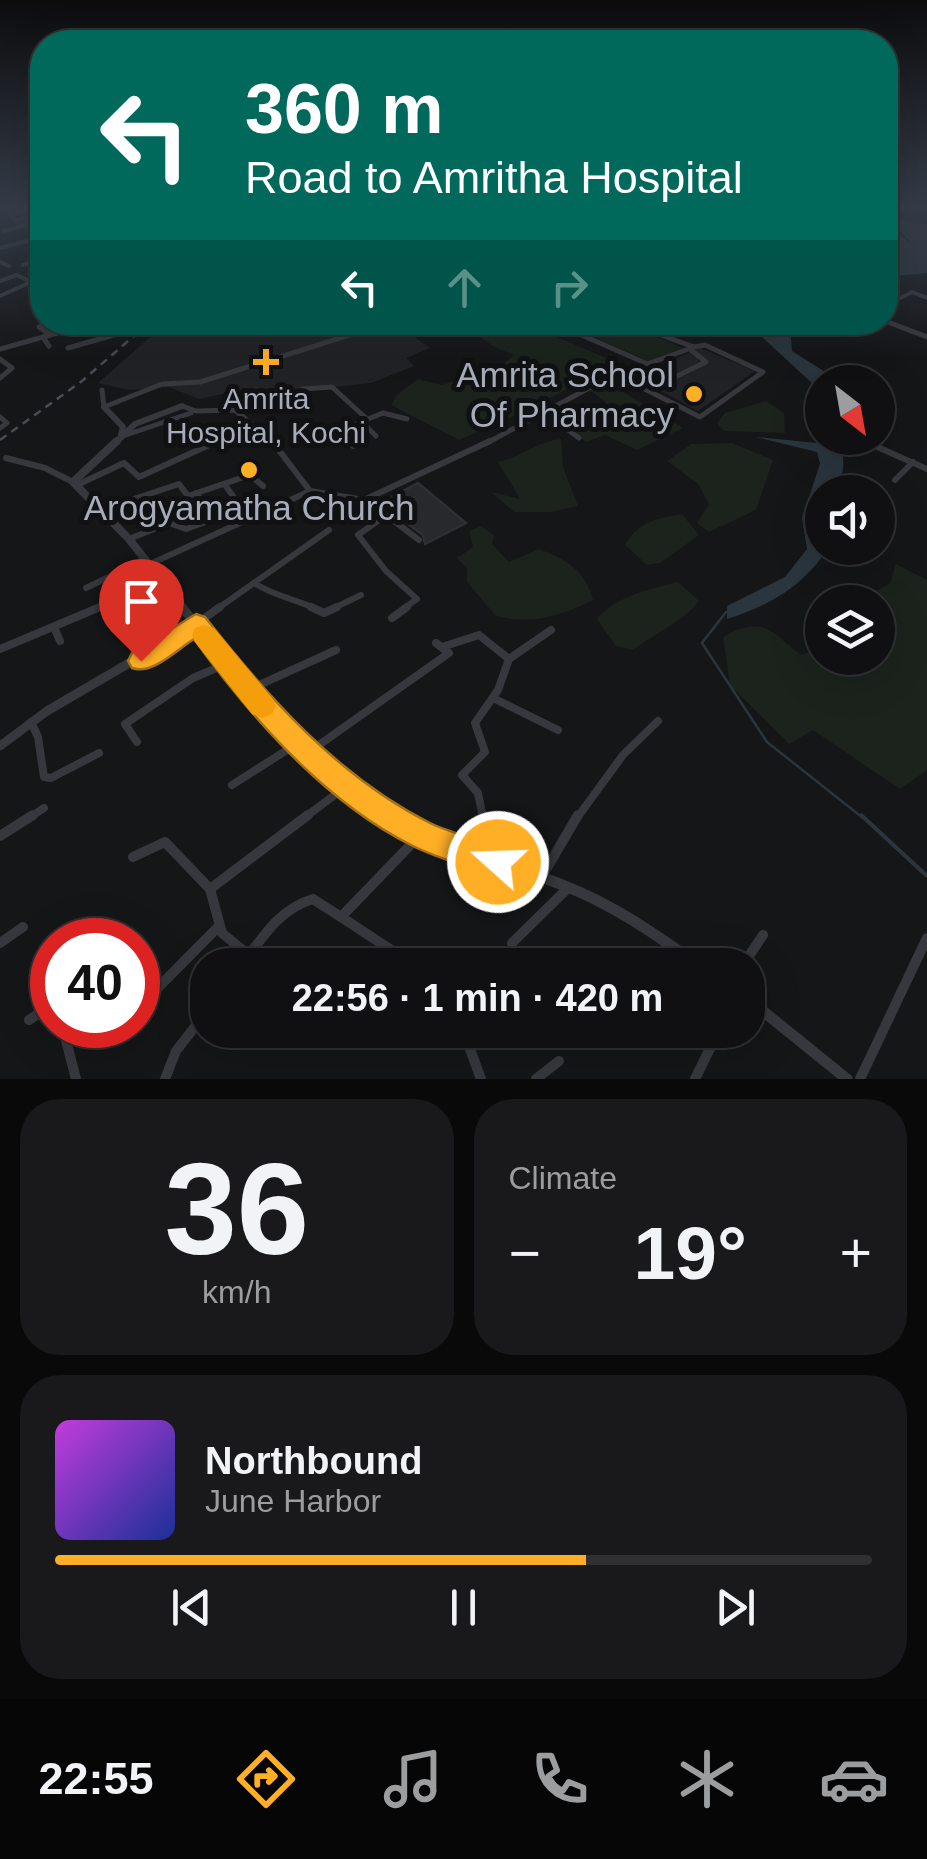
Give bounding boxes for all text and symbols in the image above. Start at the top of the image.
icon: left [80,70,210,200]
text: 360 m [245,70,443,148]
text: Road to Amritha Hospital [245,152,743,203]
icon: left [332,260,387,315]
icon: ahead [437,260,492,315]
icon: right [542,260,597,315]
marker: Amrita Hospital, Kochi [253,349,279,375]
place label: Amrita School Of Pharmacy [456,355,674,434]
north arrow [805,365,895,455]
map controls [805,365,895,675]
place label: Amrita Hospital, Kochi [166,382,366,449]
marker: Amrita School Of Pharmacy [683,383,705,405]
marker: Arogyamatha Church [238,459,260,481]
button: sound [805,475,895,565]
place label: Arogyamatha Church [84,488,414,527]
pin [99,559,184,662]
icon: arrive [114,574,169,629]
button: layers [805,585,895,675]
position arrow [446,810,550,914]
speed limit sign: 40 [30,918,160,1048]
text: 22:56 · 1 min · 420 m [292,977,663,1019]
text: 36 [164,1136,309,1282]
text: Climate [509,1160,617,1196]
text: 19° [634,1211,747,1295]
text: − [509,1222,541,1284]
text: + [840,1222,872,1284]
text: km/h [202,1274,271,1310]
text: Northbound [205,1440,422,1482]
text: June Harbor [205,1483,381,1519]
icon: previous [164,1580,219,1635]
icon: pause [436,1580,491,1635]
icon: next [708,1580,763,1635]
icon: directions [231,1744,301,1814]
icon: music [378,1744,448,1814]
icon: phone [525,1744,595,1814]
icon: climate [672,1744,742,1814]
icon: car [819,1744,889,1814]
text: 22:55 [38,1753,154,1804]

